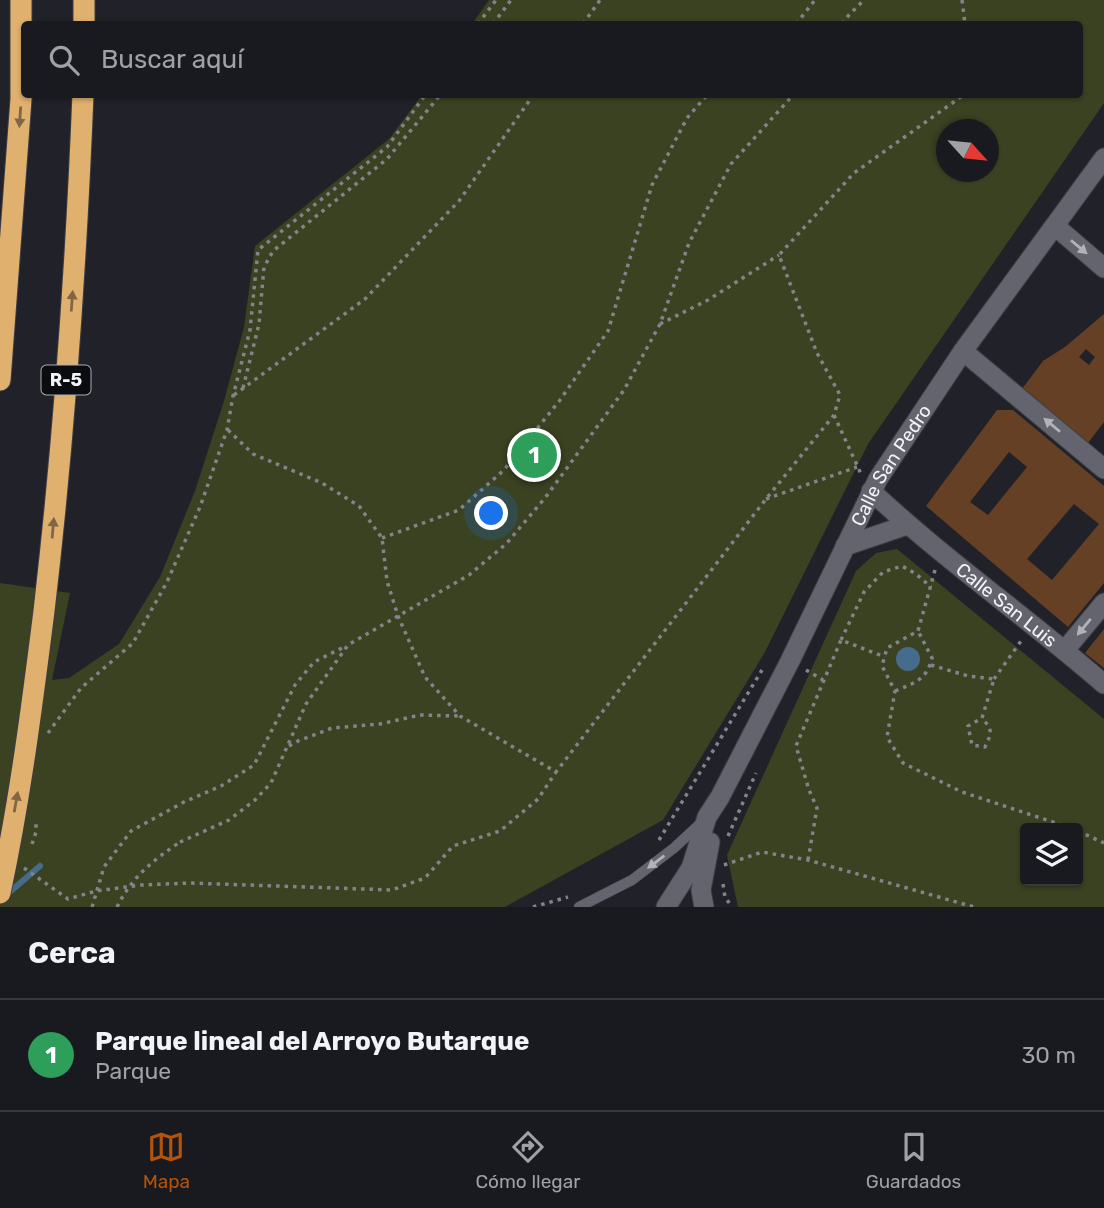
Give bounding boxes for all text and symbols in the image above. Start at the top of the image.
search box [21,21,1083,98]
icon: search [45,41,83,79]
text: Buscar aquí [101,44,243,75]
one-way arrow [14,106,25,128]
north arrow [936,119,999,182]
one-way arrow [1071,239,1088,254]
one-way arrow [66,290,77,312]
road number: R-5 [42,366,90,394]
street label: Calle San Pedro [846,400,936,530]
one-way arrow [1043,418,1060,433]
pin: 1 [511,429,557,481]
your location [474,496,508,530]
one-way arrow [48,517,59,539]
street label: Calle San Luis [952,557,1062,652]
one-way arrow [1077,617,1092,635]
one-way arrow [11,791,22,813]
map controls [1020,823,1083,886]
button: layers [1020,823,1083,886]
one-way arrow [647,855,665,869]
text: Cerca [28,935,116,971]
text: Parque lineal del Arroyo Butarque [95,1026,529,1057]
text: 1 [45,1041,57,1069]
text: 30 m [1021,1041,1076,1069]
text: Parque [95,1057,171,1085]
tab: Mapa [143,1128,190,1193]
tab: Cómo llegar [475,1128,580,1193]
tab: Guardados [866,1128,961,1193]

